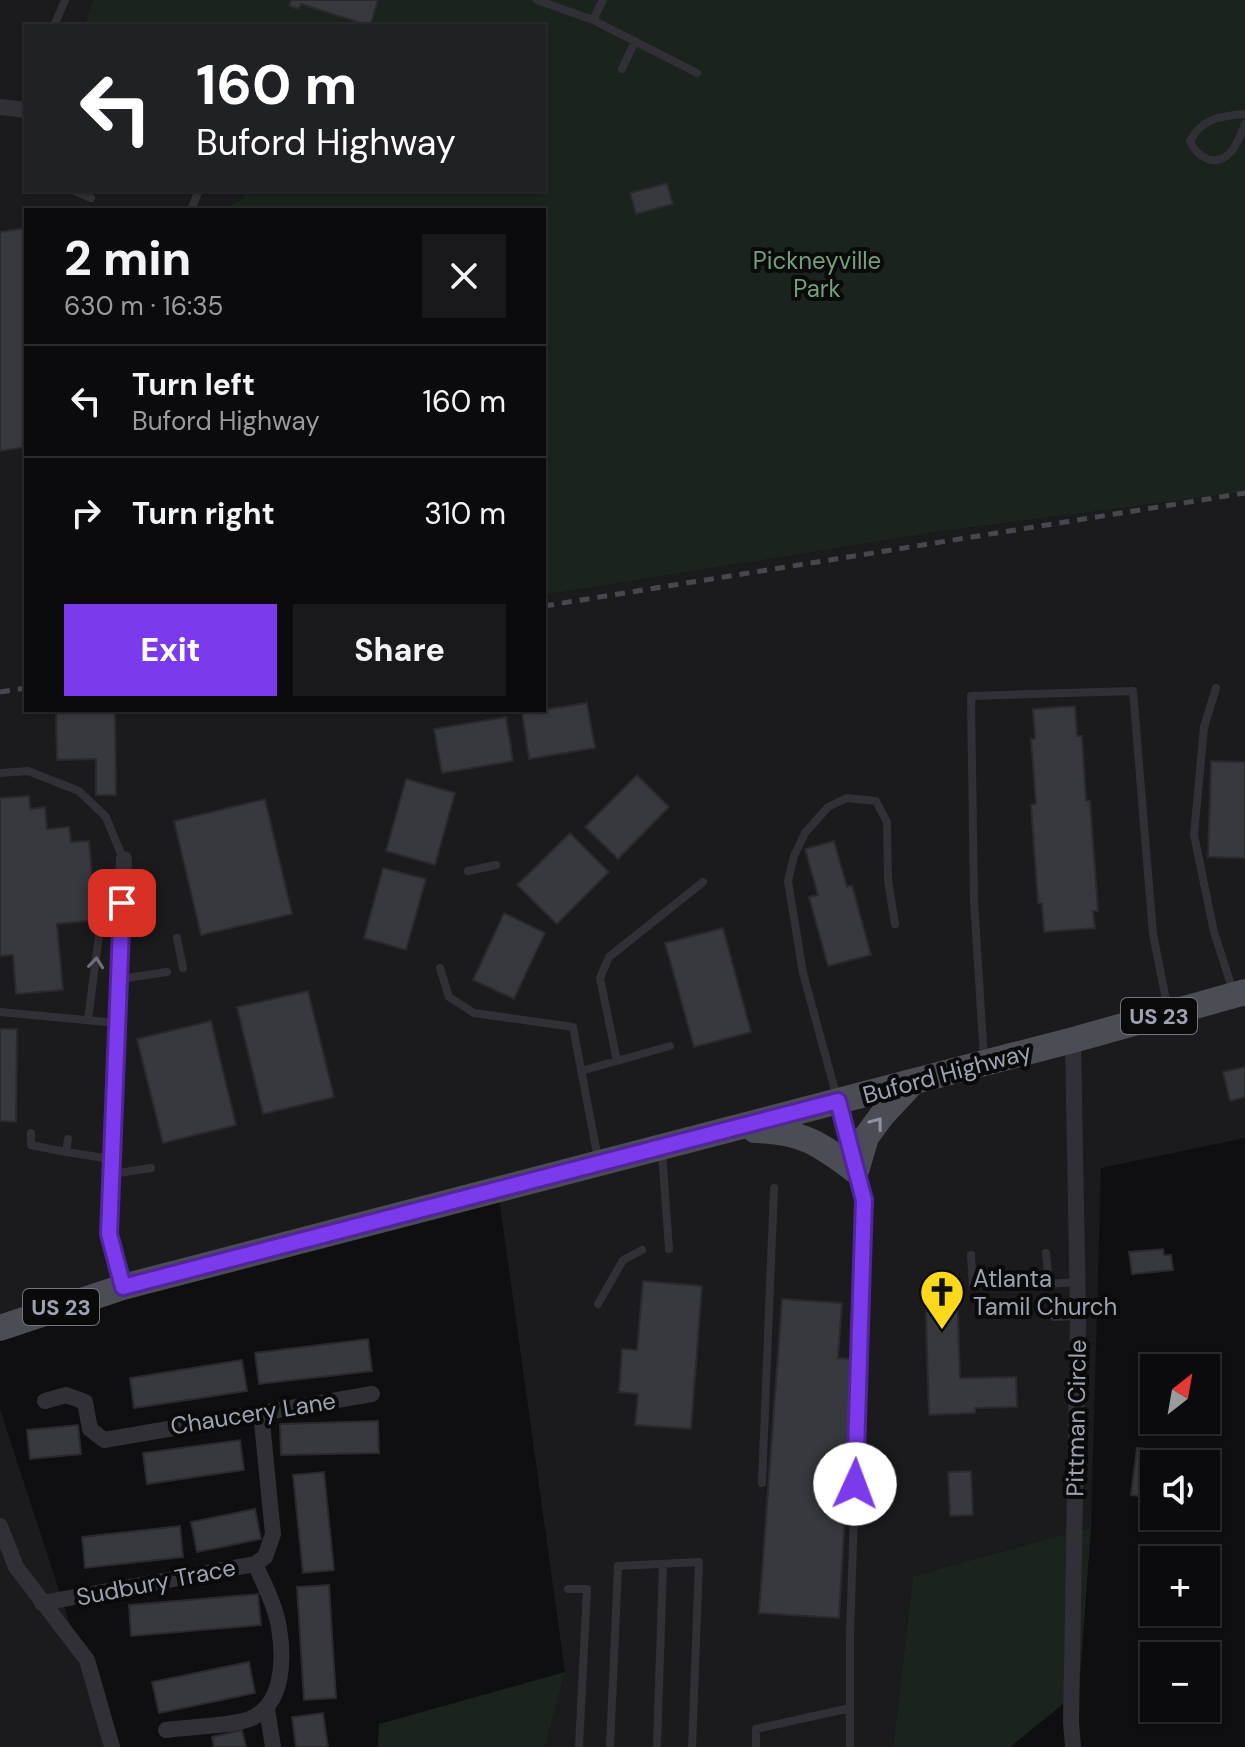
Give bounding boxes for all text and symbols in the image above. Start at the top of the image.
text: 160 m [196,48,357,121]
icon: left [64,56,168,160]
text: Buford Highway [196,119,456,166]
text: 2 min [64,227,191,290]
button: close [422,234,506,318]
park label: Pickneyville Park [753,245,881,304]
text: 630 m · 16:35 [64,289,223,323]
text: Turn left [132,365,255,404]
icon: left [64,379,108,423]
text: 160 m [423,382,506,421]
text: Buford Highway [132,404,320,438]
icon: right [64,491,108,535]
text: Turn right [132,494,275,533]
text: 310 m [424,494,506,533]
button: Exit [64,604,277,696]
button: Share [293,604,506,696]
pin [88,869,156,937]
icon: arrive [100,881,144,925]
one-way arrow [87,956,104,969]
road number: US 23 [1121,998,1197,1034]
street label: Buford Highway [859,1036,1035,1110]
one-way arrow [868,1117,882,1131]
place label: Atlanta Tamil Church [973,1263,1117,1322]
church icon: Atlanta Tamil Church [918,1268,966,1331]
road number: US 23 [23,1289,99,1325]
street label: Pittman Circle [1059,1339,1093,1497]
north arrow [1140,1354,1220,1434]
map controls [1140,1354,1220,1722]
street label: Chaucery Lane [168,1385,338,1441]
position arrow [813,1442,897,1526]
button: sound [1140,1450,1220,1530]
button: + [1140,1546,1220,1626]
street label: Sudbury Trace [74,1551,238,1613]
button: − [1140,1642,1220,1722]

